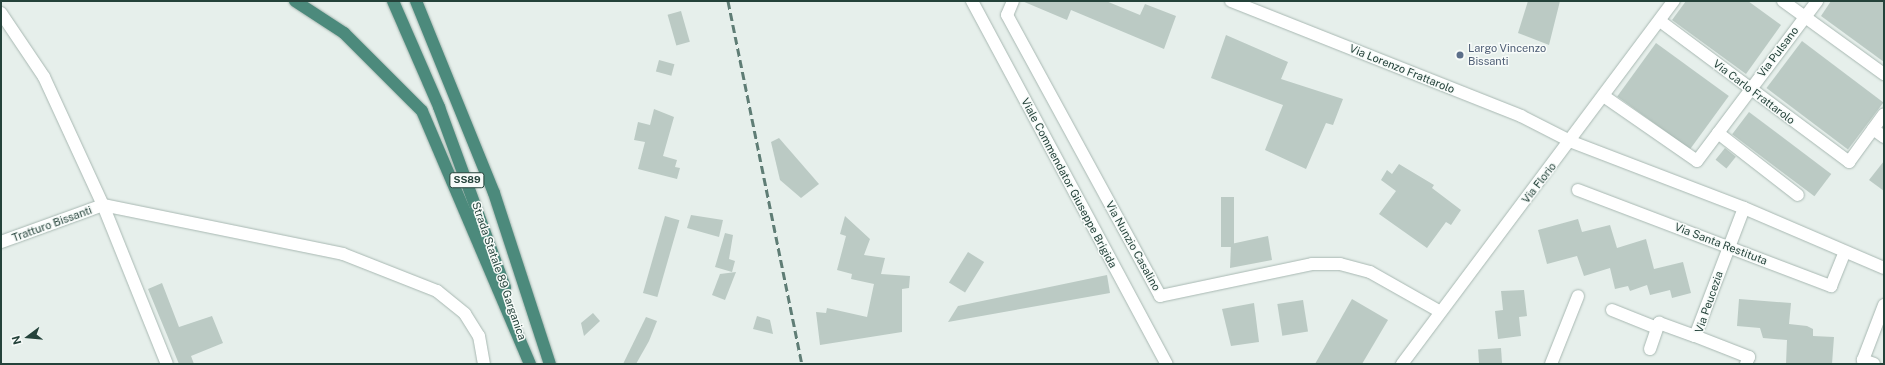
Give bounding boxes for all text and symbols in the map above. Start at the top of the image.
street label: Via Pulsano [1755,24,1801,80]
street label: Via Lorenzo Frattarolo [1347,42,1457,96]
place label: Largo Vincenzo Bissanti [1468,42,1546,68]
marker: Largo Vincenzo Bissanti [1455,50,1465,60]
street label: Via Carlo Frattarolo [1711,57,1797,127]
street label: Viale Commendator Giuseppe Brigida [1018,96,1120,270]
street label: Via Florio [1519,160,1559,206]
road number: SS89 [449,172,485,188]
street label: Via Nunzio Casalino [1103,199,1163,293]
street label: Strada Statale 89 Garganica [469,200,529,342]
street label: Tratturo Bissanti [10,203,94,245]
street label: Via Santa Restituta [1673,220,1769,268]
street label: Via Peucezia [1692,269,1726,335]
north arrow [8,317,48,357]
text: N [10,335,23,346]

